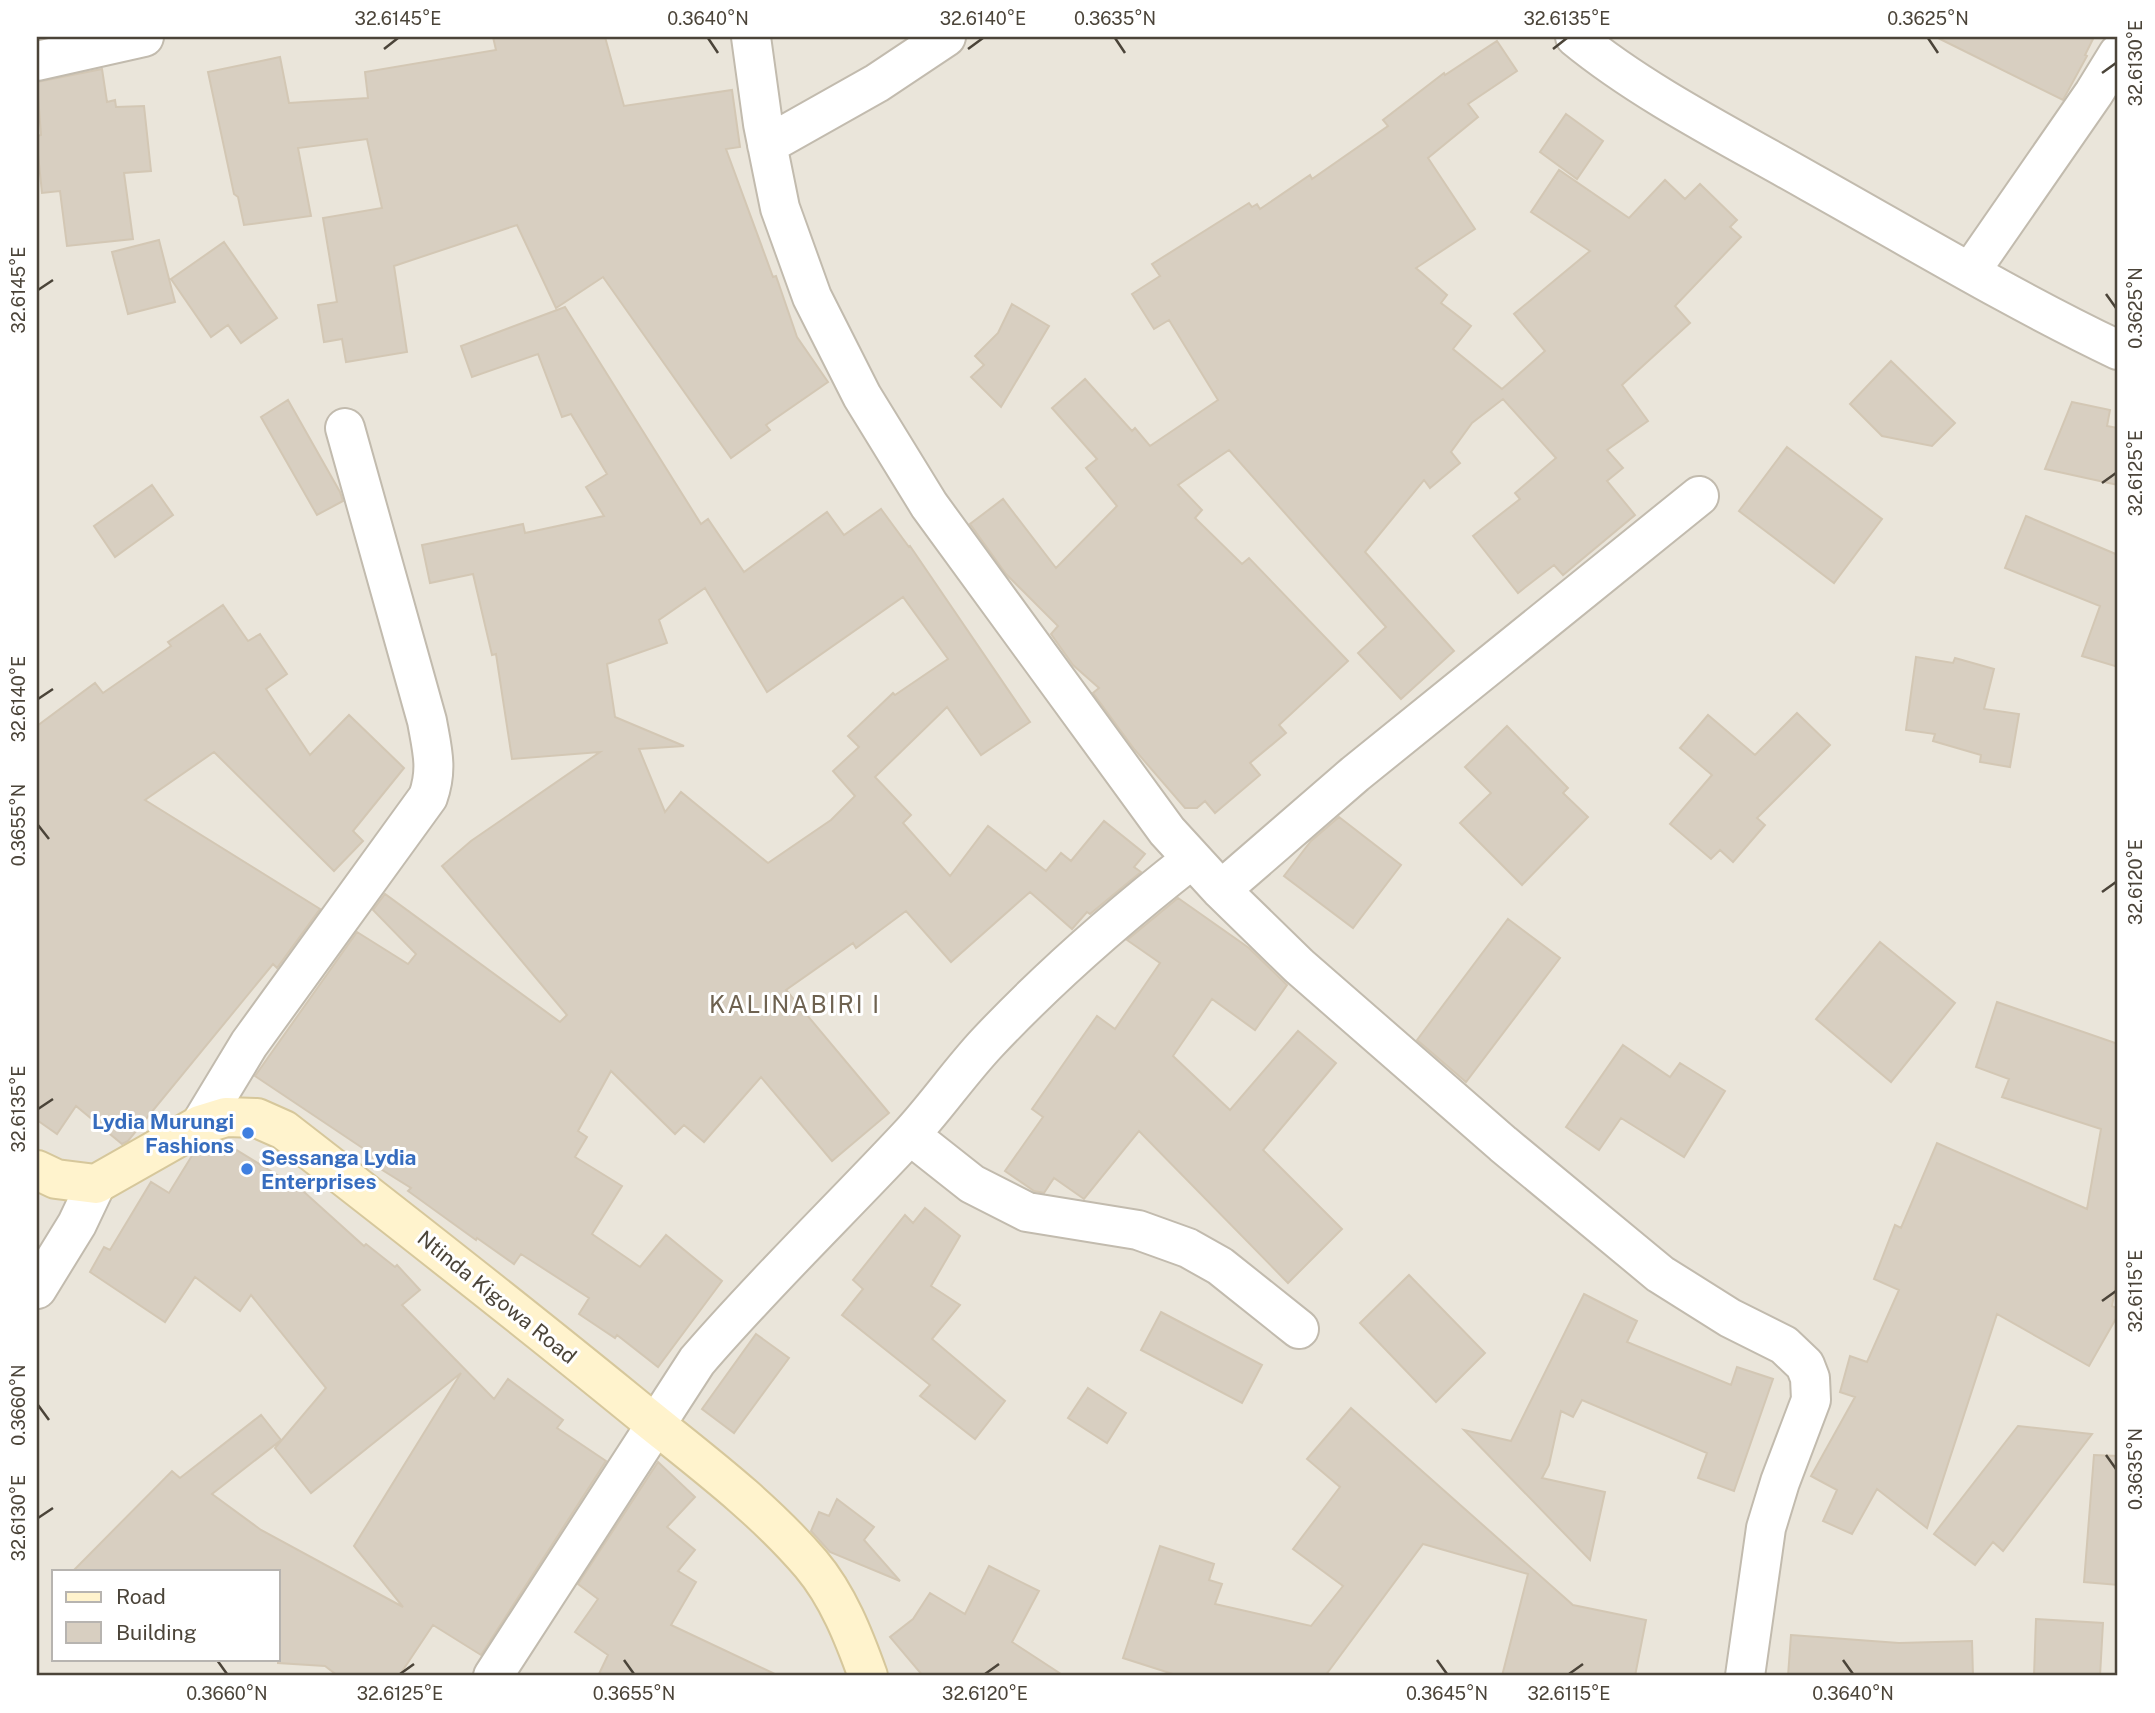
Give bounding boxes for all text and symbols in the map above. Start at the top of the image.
text: 32.6145°E [355,8,441,29]
text: 0.3640°N [667,8,749,29]
text: 32.6140°E [940,8,1026,29]
text: 0.3635°N [1074,8,1156,29]
text: 32.6135°E [1523,8,1611,29]
text: 0.3625°N [1887,8,1969,29]
text: 32.6130°E [2125,20,2146,106]
text: 32.6145°E [8,247,29,333]
text: 0.3625°N [2125,267,2146,349]
text: 32.6125°E [2125,430,2146,516]
text: 32.6140°E [8,656,29,742]
text: 0.3655°N [8,784,29,866]
text: 32.6120°E [2125,839,2146,925]
district label: KALINABIRI I [709,990,881,1018]
text: 32.6135°E [8,1065,29,1153]
place label: Lydia Murungi Fashions [92,1109,234,1158]
marker: Lydia Murungi Fashions [240,1125,256,1141]
place label: Sessanga Lydia Enterprises [261,1145,416,1194]
marker: Sessanga Lydia Enterprises [239,1161,255,1177]
street label: Ntinda Kigowa Road [413,1225,581,1369]
text: 32.6115°E [2125,1249,2146,1333]
text: 0.3660°N [8,1364,29,1446]
text: 0.3635°N [2125,1428,2146,1510]
text: 32.6130°E [8,1475,29,1561]
legend [52,1570,280,1660]
text: Road [116,1584,166,1609]
text: Building [116,1620,197,1645]
text: 0.3660°N [186,1683,268,1704]
text: 32.6125°E [357,1683,443,1704]
text: 0.3655°N [593,1683,675,1704]
text: 32.6120°E [942,1683,1028,1704]
text: 0.3645°N [1406,1683,1488,1704]
text: 32.6115°E [1527,1683,1611,1704]
text: 0.3640°N [1812,1683,1894,1704]

